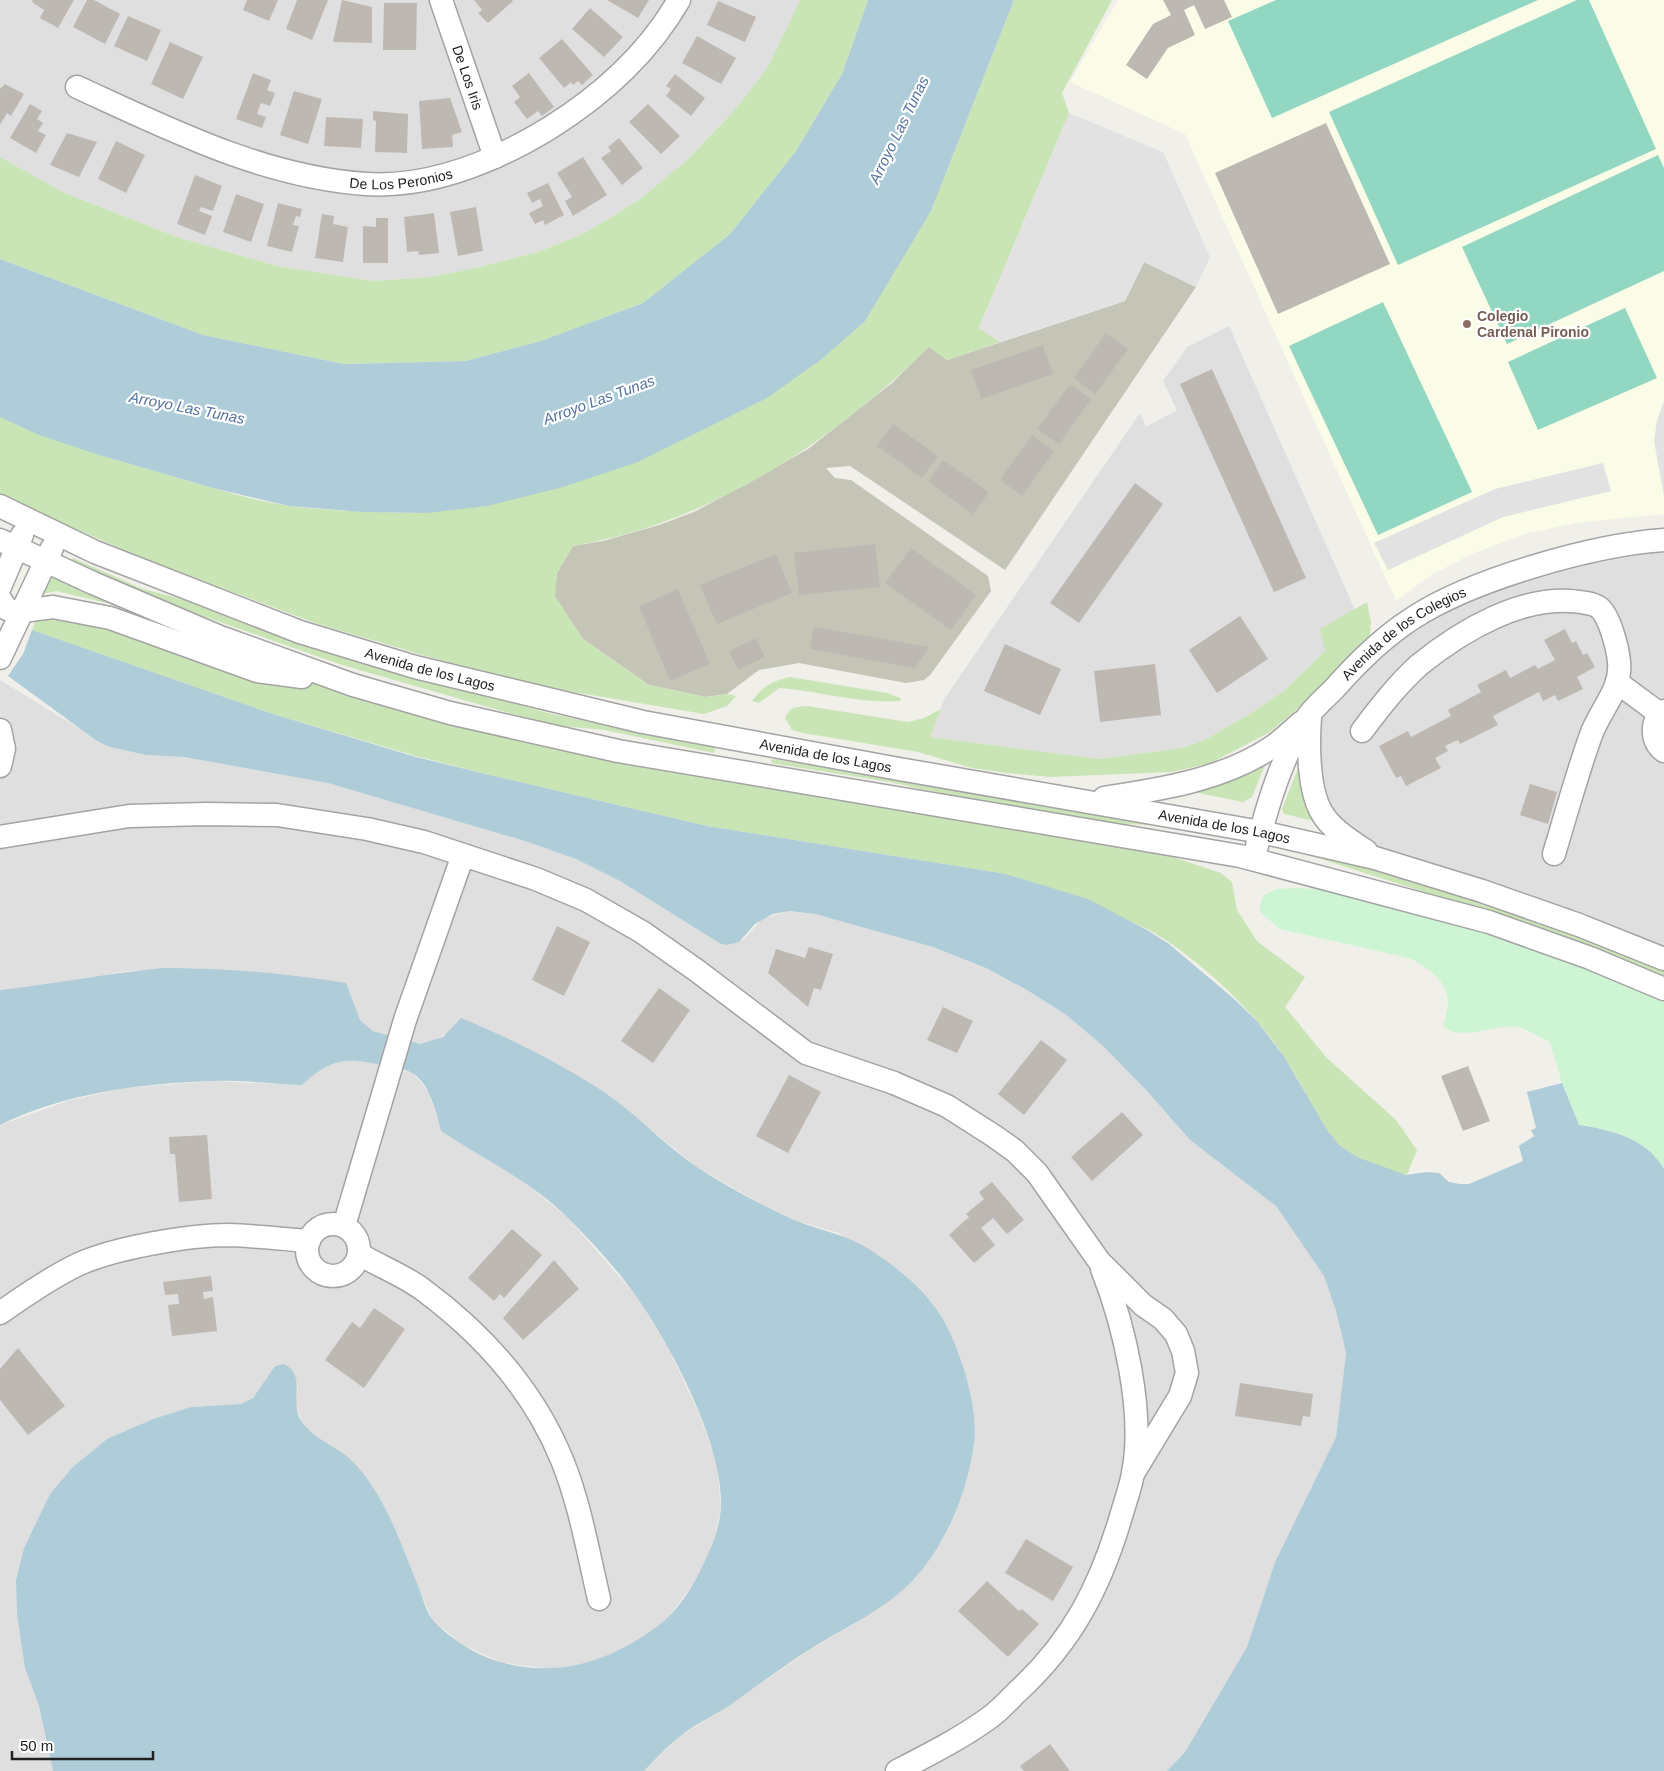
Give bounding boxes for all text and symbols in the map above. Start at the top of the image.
street label: De Los Iris [449,43,486,112]
water label: Arroyo Las Tunas [865,73,932,187]
street label: De Los Peronios [349,165,454,192]
place label: Colegio Cardenal Pironio [1477,308,1589,340]
marker: Colegio Cardenal Pironio [1461,318,1473,330]
water label: Arroyo Las Tunas [540,371,657,428]
water label: Arroyo Las Tunas [127,388,247,427]
street label: Avenida de los Colegios [1338,584,1468,683]
street label: Avenida de los Lagos [363,644,497,694]
street label: Avenida de los Lagos [758,736,893,775]
street label: Avenida de los Lagos [1157,806,1292,846]
scale bar [12,1728,154,1760]
text: 50 m [20,1737,53,1754]

